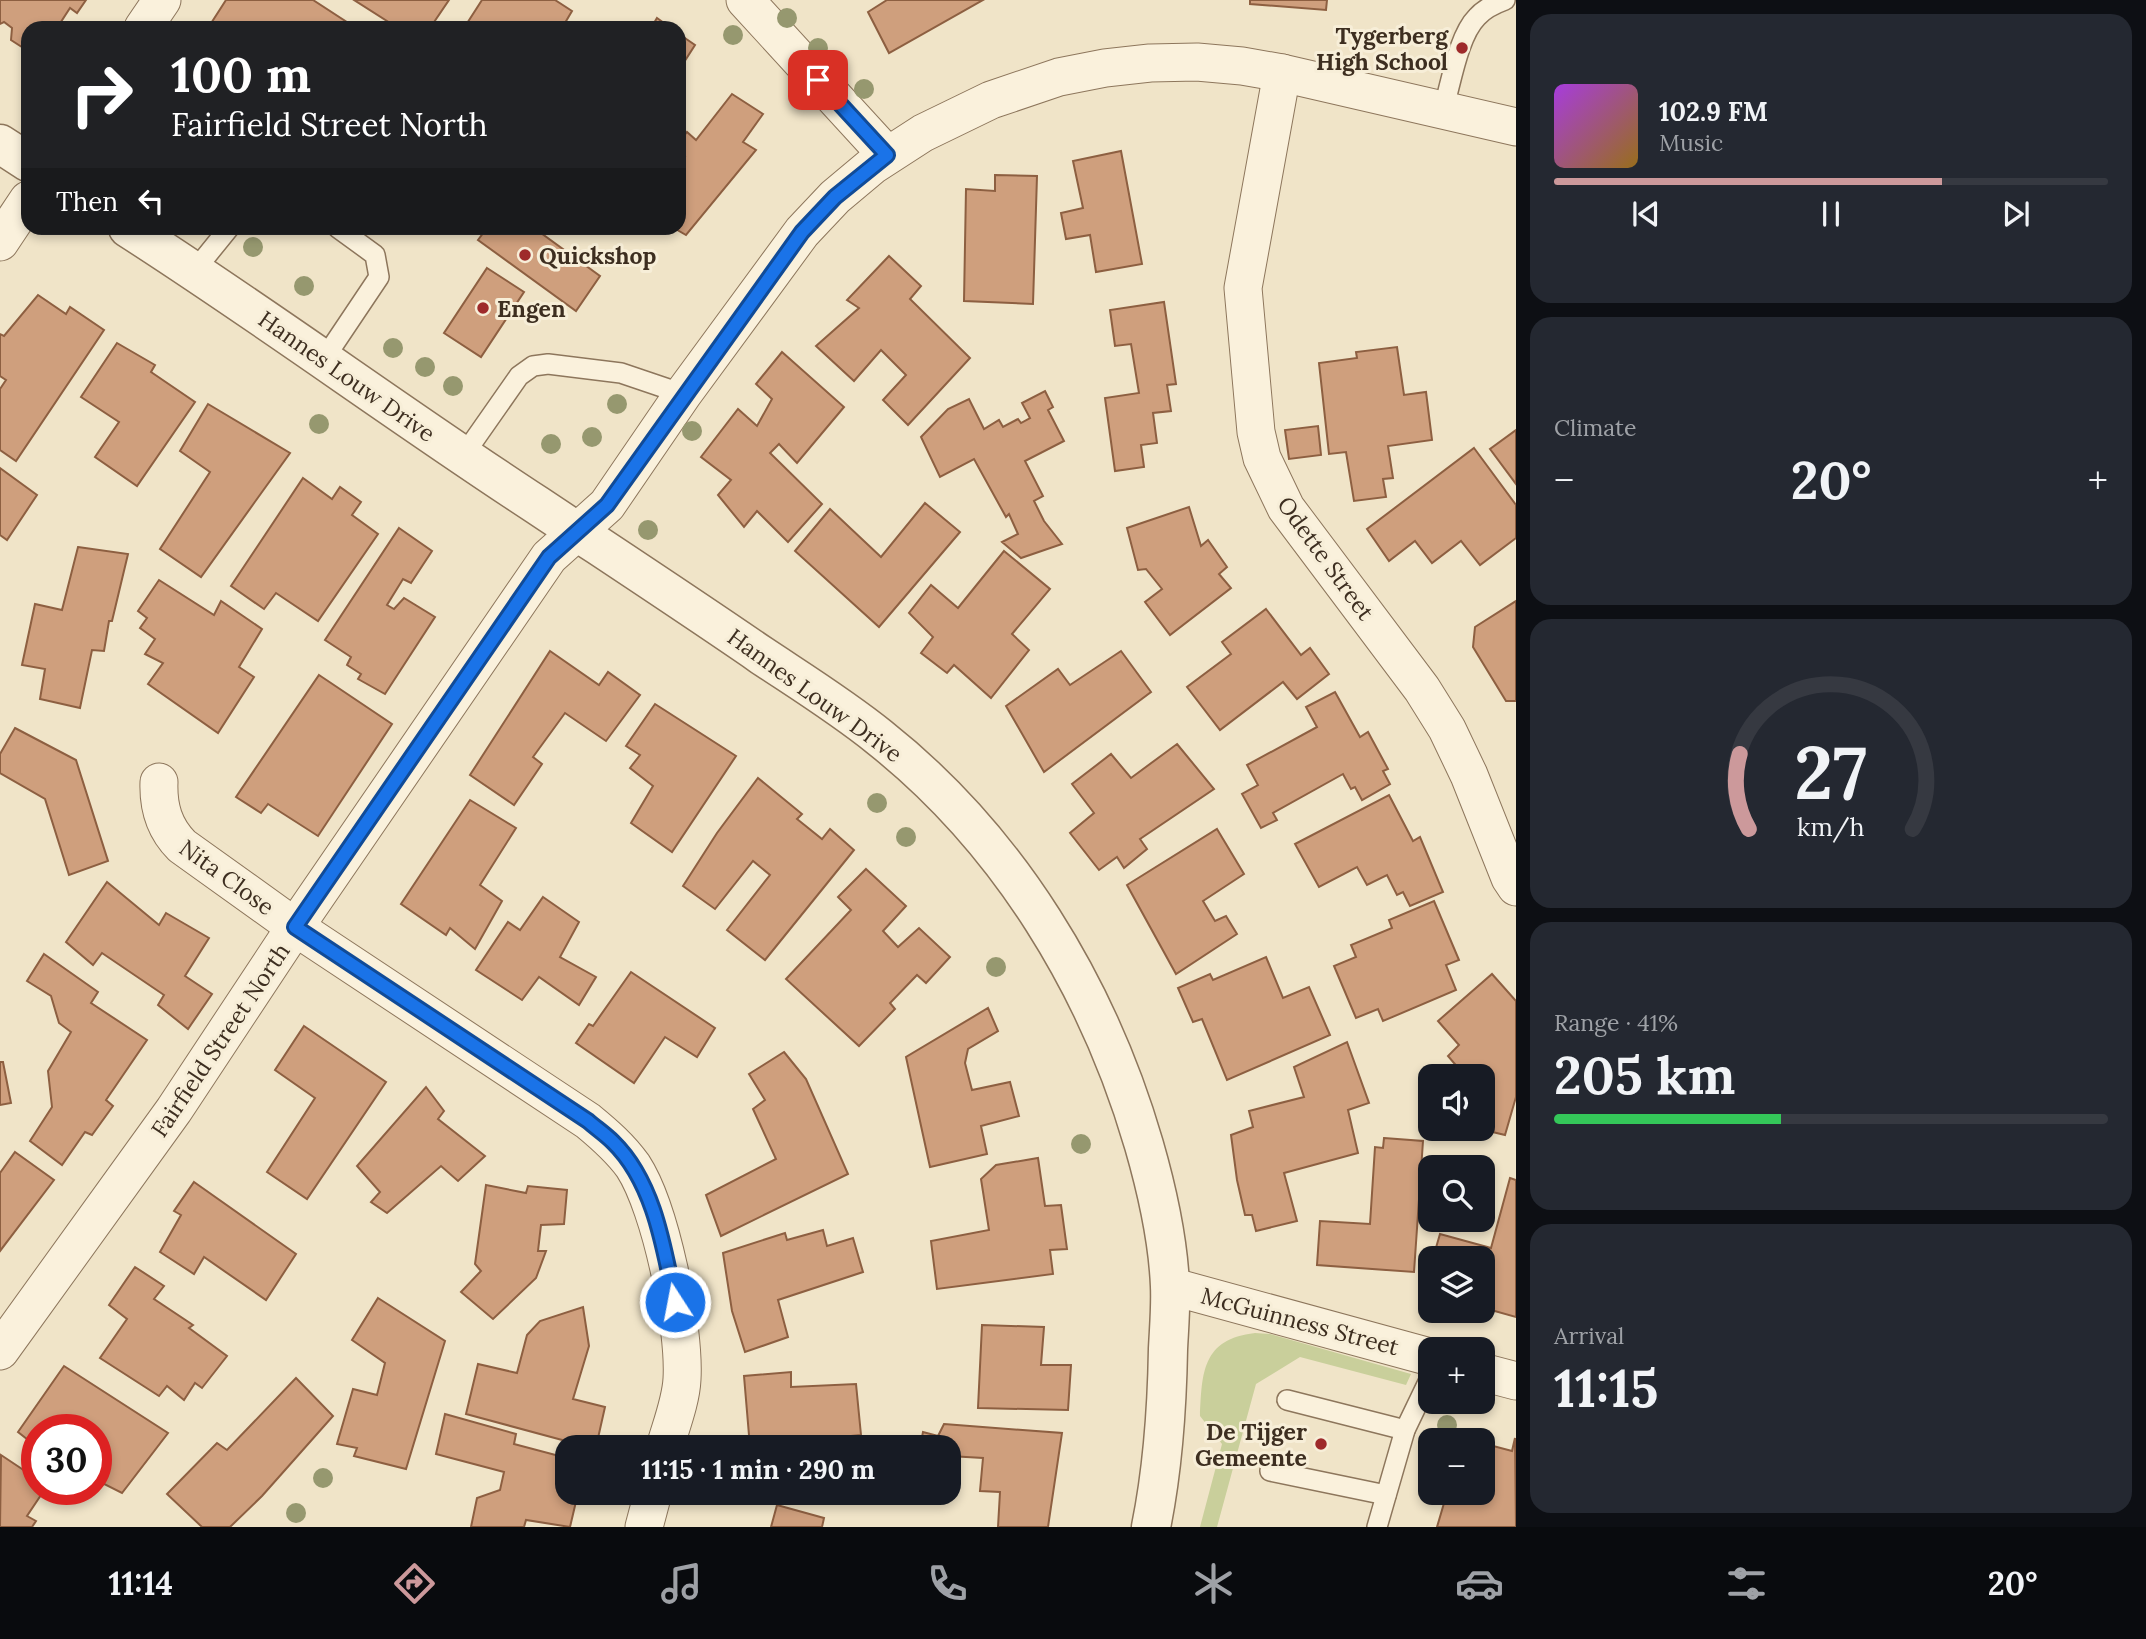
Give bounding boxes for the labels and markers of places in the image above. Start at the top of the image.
place label: Tygerberg High School [1316,21,1449,76]
marker: Tygerberg High School [1454,40,1470,56]
pin [788,50,848,110]
place label: Quickshop [539,241,656,270]
marker: Quickshop [517,247,533,263]
place label: Engen [497,294,566,323]
marker: Engen [475,300,491,316]
place label: De Tijger Gemeente [1195,1417,1307,1472]
marker: De Tijger Gemeente [1313,1436,1329,1452]

